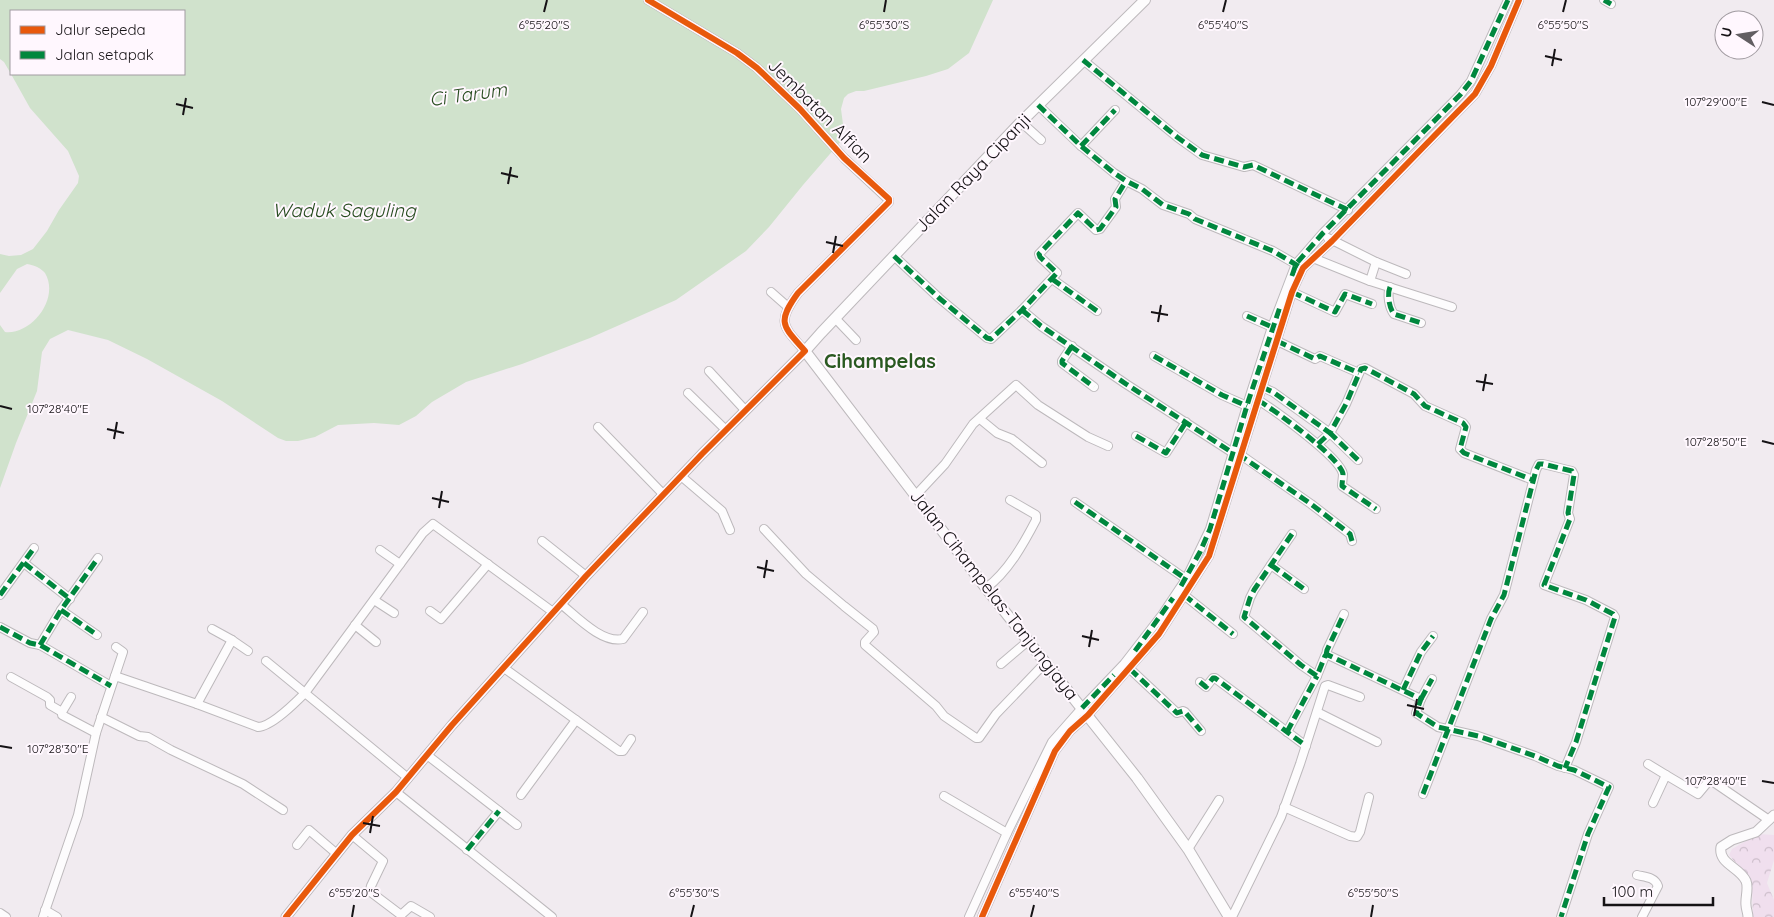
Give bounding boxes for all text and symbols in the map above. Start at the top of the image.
legend [10,10,185,75]
north arrow [1714,10,1764,60]
text: 6°55'20"S [519,17,570,32]
text: 6°55'30"S [859,17,910,32]
text: 6°55'40"S [1198,17,1249,32]
text: 6°55'50"S [1538,17,1589,32]
text: Jalur sepeda [55,20,146,39]
text: U [1716,26,1736,39]
text: Jalan setapak [55,45,154,64]
street label: Jembatan Alfian [763,54,877,168]
water label: Ci Tarum [428,77,509,111]
text: 107°29'00"E [1685,94,1747,109]
street label: Jalan Raya Cipanji [910,108,1036,237]
water label: Waduk Saguling [272,198,417,222]
district label: Cihampelas [824,348,936,373]
text: 107°28'40"E [27,401,89,416]
text: 107°28'50"E [1685,434,1747,449]
street label: Jalan Cihampelas-Tanjungjaya [905,485,1084,704]
text: 107°28'30"E [27,741,89,756]
text: 107°28'40"E [1685,773,1747,788]
scale bar [1604,874,1713,906]
text: 100 m [1612,882,1653,901]
text: 6°55'20"S [329,885,380,900]
text: 6°55'30"S [669,885,720,900]
text: 6°55'40"S [1009,885,1060,900]
text: 6°55'50"S [1348,885,1399,900]

